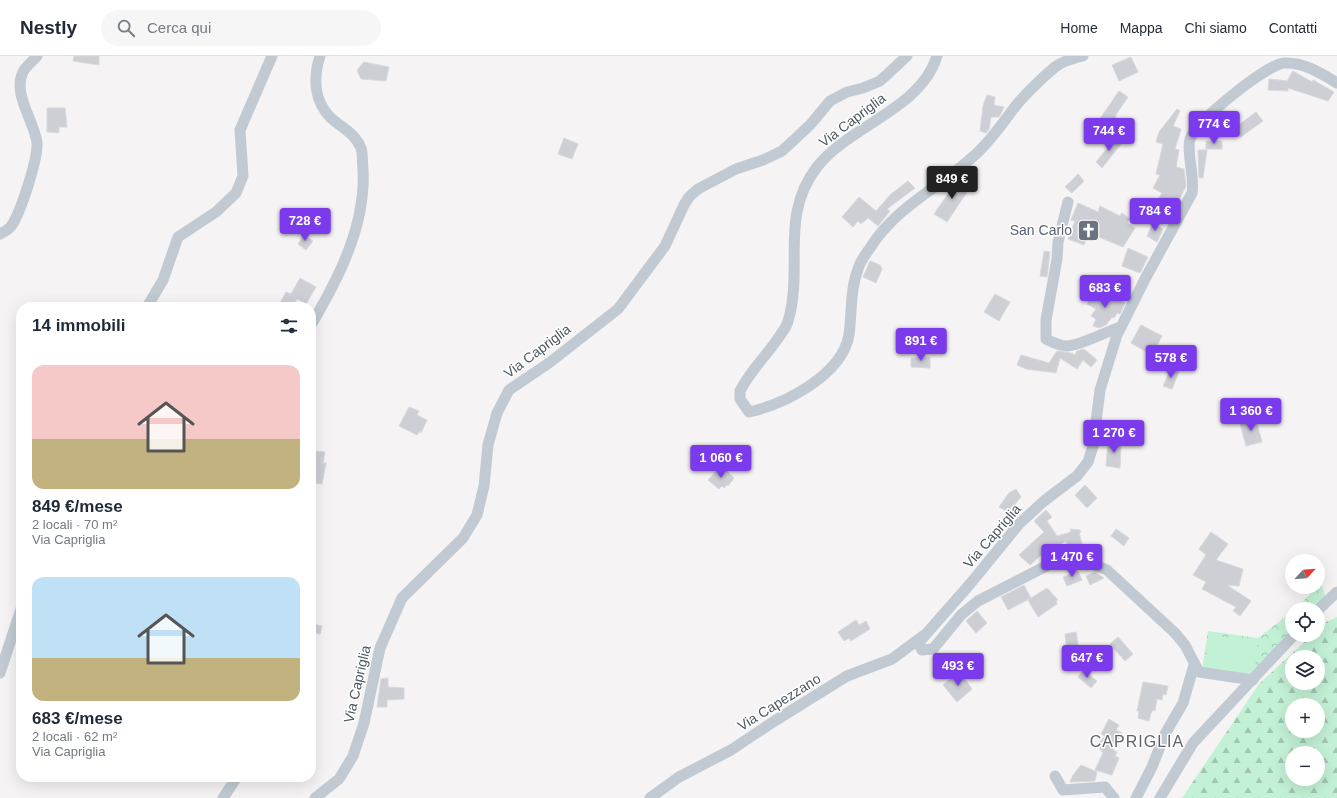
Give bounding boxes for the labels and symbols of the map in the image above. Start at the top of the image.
street label: Via Capriglia [816,90,889,150]
pin: 774 € [1186,111,1242,145]
pin: 744 € [1081,118,1137,152]
pin: 849 € [924,166,980,200]
pin: 784 € [1127,198,1183,232]
pin: 728 € [277,208,333,242]
church icon: San Carlo [1075,217,1101,243]
place label: San Carlo [1010,222,1072,238]
pin: 683 € [1077,275,1133,309]
street label: Via Capriglia [501,321,574,381]
pin: 891 € [893,328,949,362]
pin: 578 € [1143,345,1199,379]
pin: 1 360 € [1214,398,1288,432]
pin: 1 270 € [1077,420,1151,454]
pin: 1 060 € [684,445,758,479]
street label: Via Capriglia [960,501,1024,571]
pin: 1 470 € [1035,544,1109,578]
north arrow [1285,554,1325,594]
street label: Via Capriglia [340,643,374,724]
pin: 647 € [1059,645,1115,679]
pin: 493 € [930,653,986,687]
street label: Via Capezzano [735,670,824,734]
district label: CAPRIGLIA [1090,733,1184,750]

